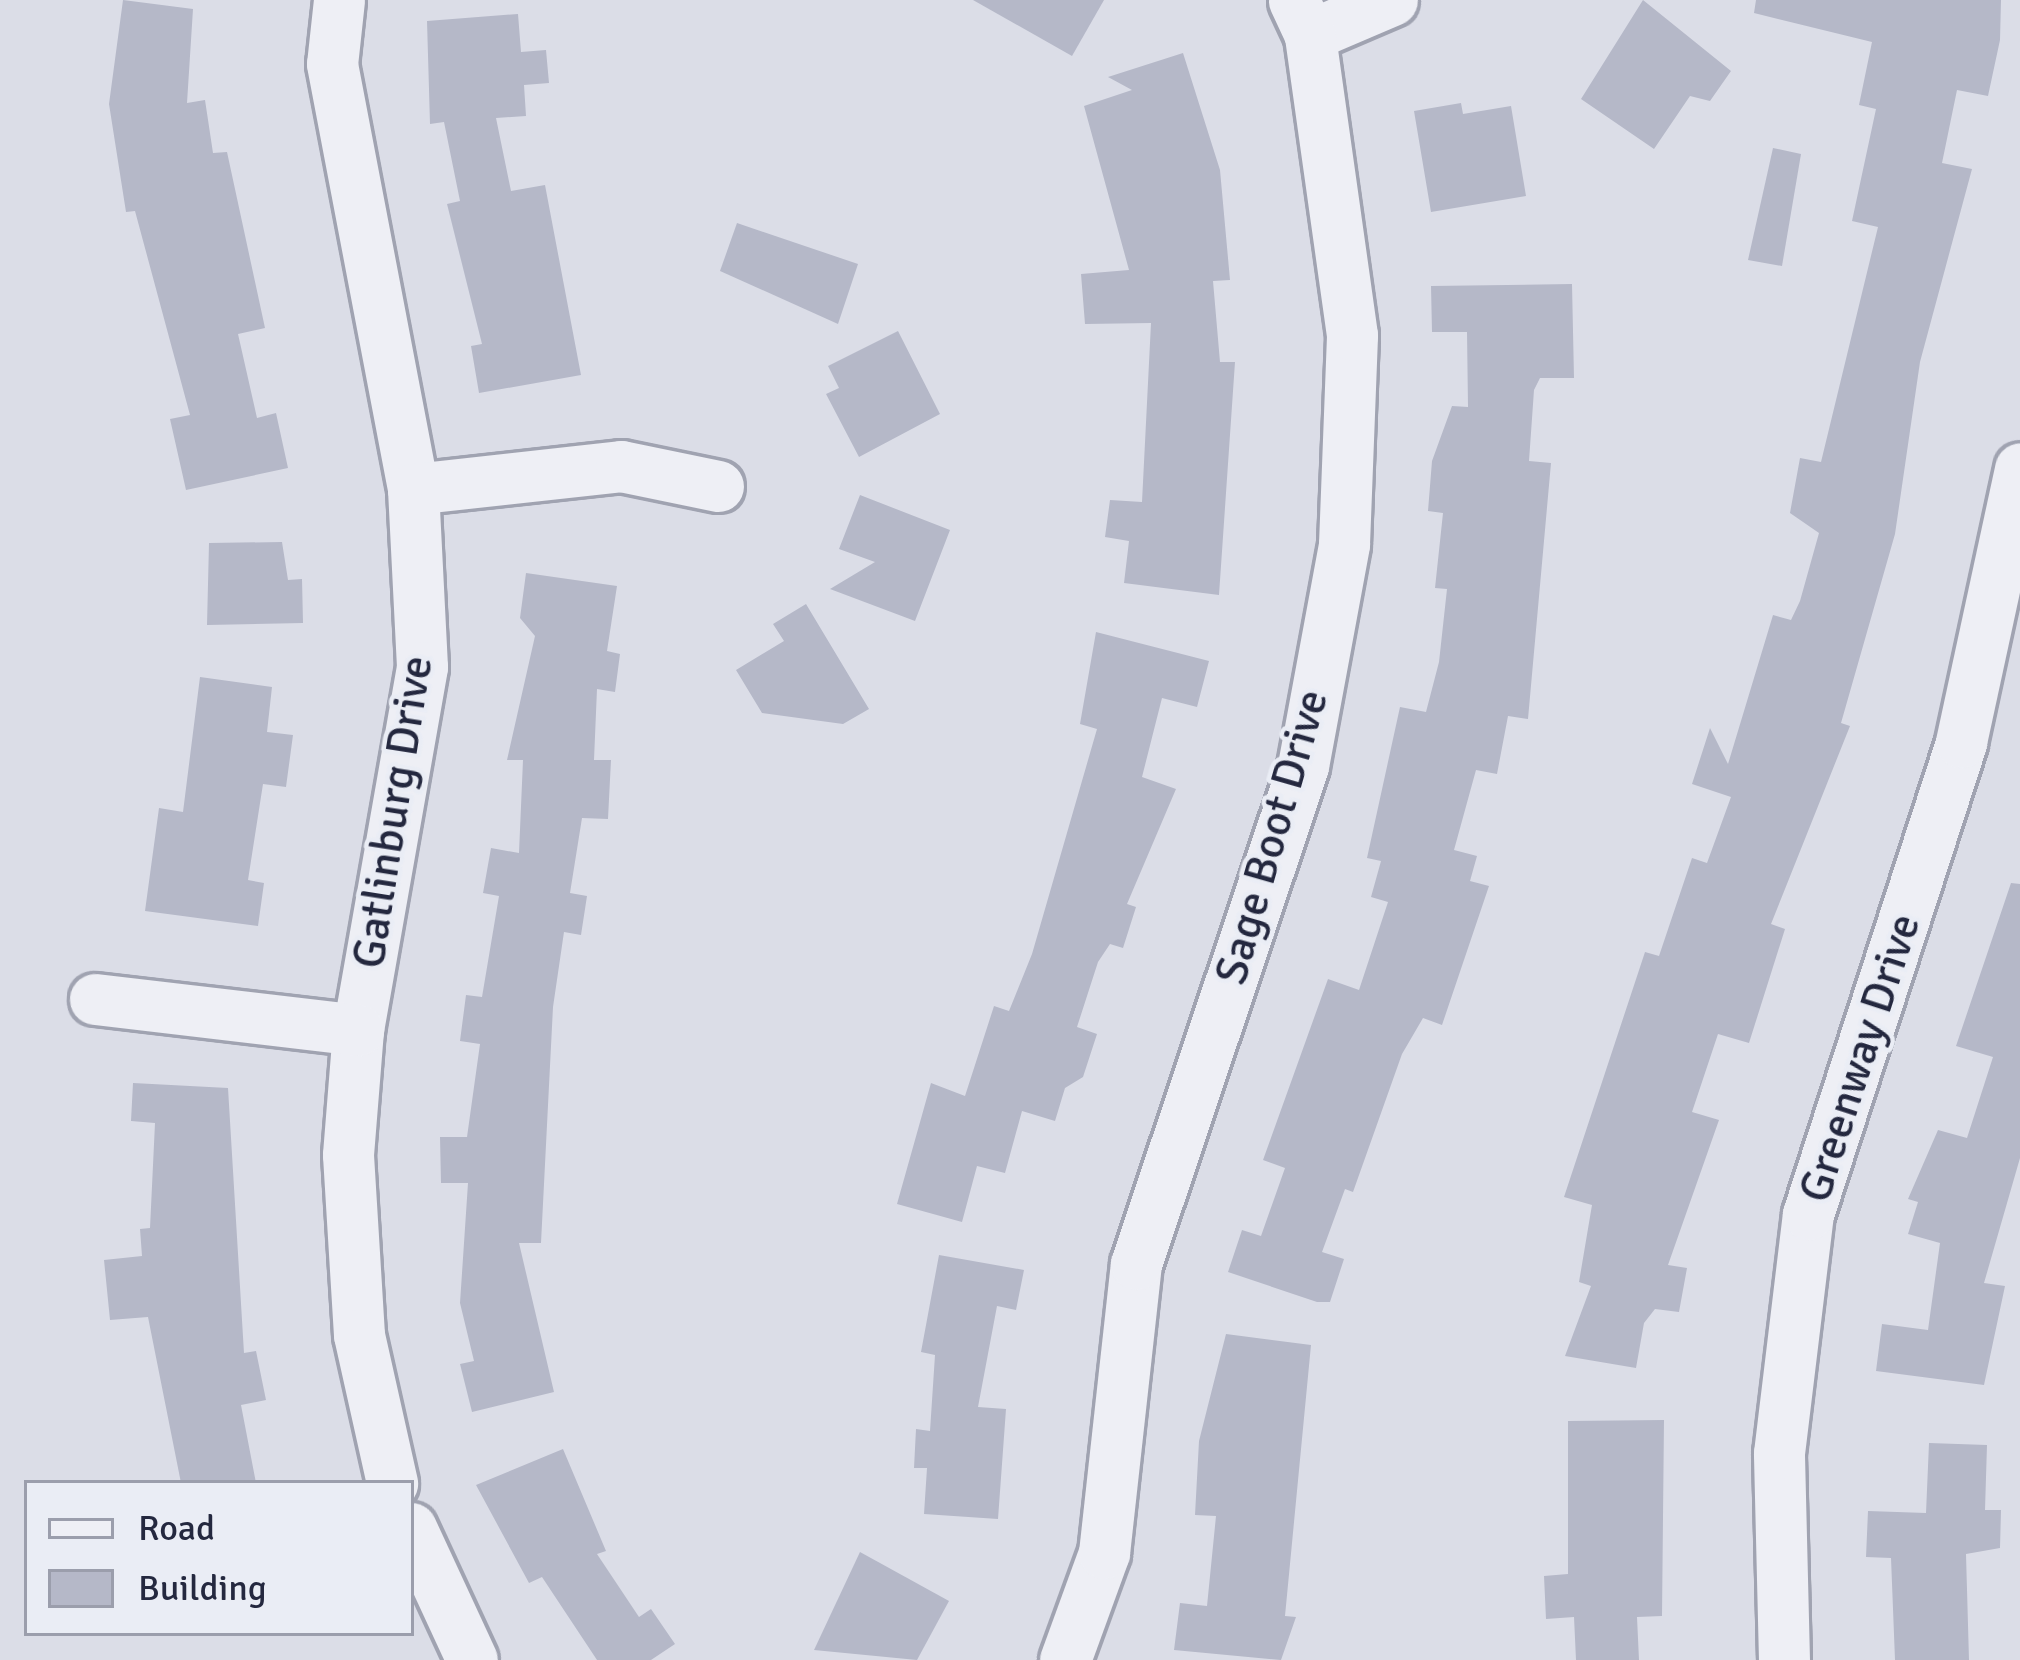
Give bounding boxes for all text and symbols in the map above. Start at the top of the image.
street label: Gatlinburg Drive [342,652,444,972]
street label: Sage Boot Drive [1204,684,1340,990]
street label: Greenway Drive [1788,907,1932,1209]
legend [24,1480,414,1636]
text: Road [138,1506,215,1551]
text: Building [138,1566,267,1611]

